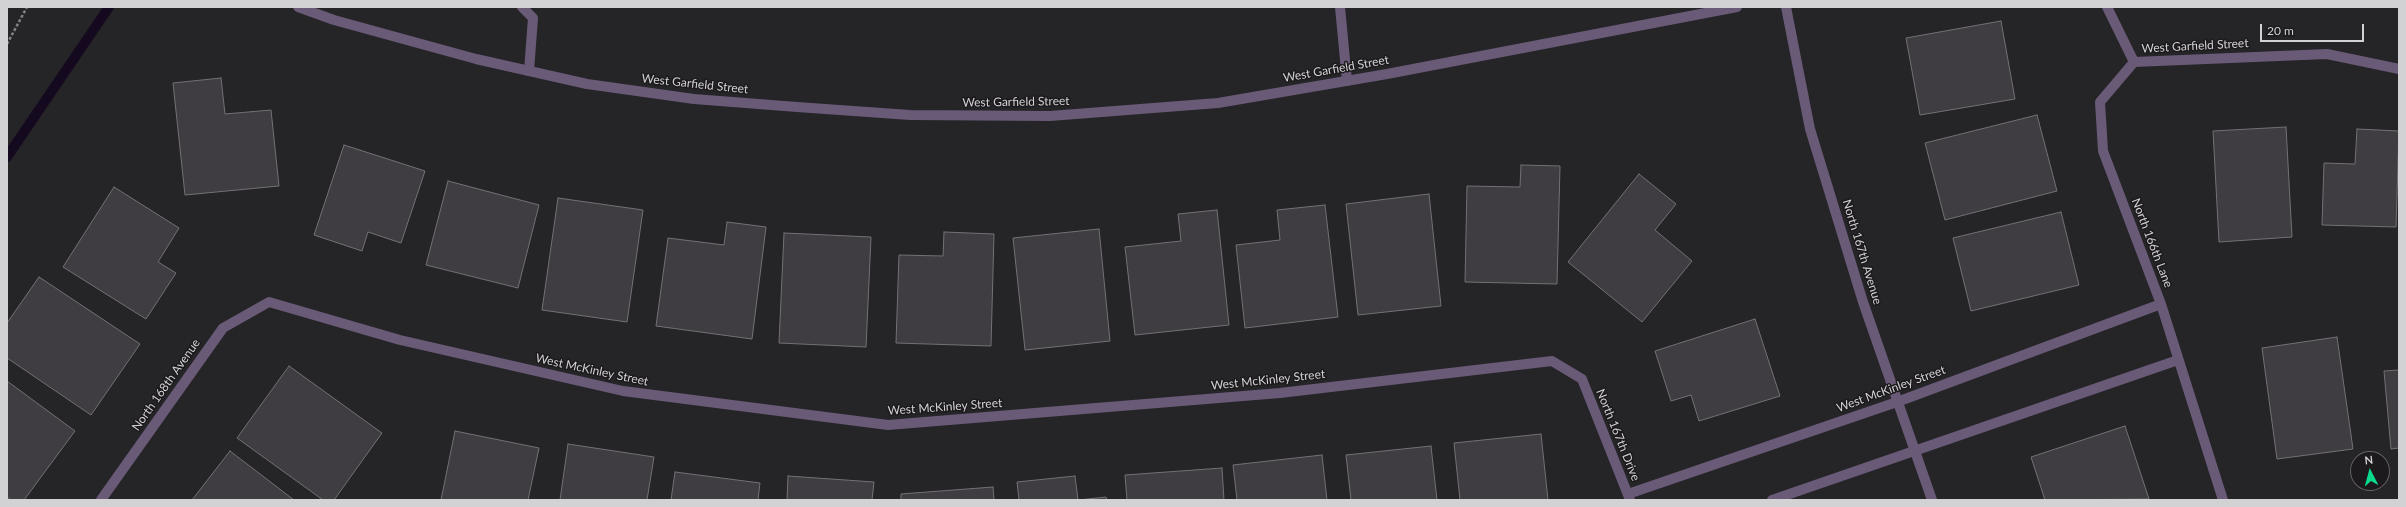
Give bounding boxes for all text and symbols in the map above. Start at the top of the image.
scale bar [2262,16,2366,42]
text: 20 m [2267,23,2294,38]
street label: West Garfield Street [2141,36,2249,56]
street label: West Garfield Street [1282,53,1390,85]
street label: West Garfield Street [641,71,749,97]
street label: West Garfield Street [962,94,1070,110]
street label: North 166th Lane [2128,196,2176,290]
street label: North 167th Avenue [1839,198,1885,306]
street label: North 168th Avenue [129,336,203,434]
street label: West McKinley Street [534,351,650,389]
street label: West McKinley Street [1835,363,1947,415]
street label: West McKinley Street [1210,367,1326,393]
street label: North 167th Drive [1593,387,1643,483]
street label: West McKinley Street [887,396,1003,418]
north arrow [2350,451,2390,491]
text: N [2364,453,2374,466]

